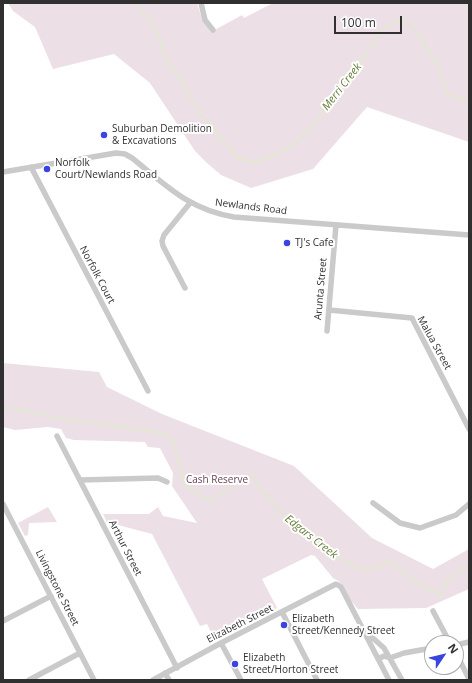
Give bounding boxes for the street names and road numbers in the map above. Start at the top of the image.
street label: Newlands Road [214,197,288,217]
street label: Norfolk Court [77,244,117,306]
street label: Arunta Street [312,257,330,321]
street label: Malua Street [414,314,454,372]
street label: Arthur Street [106,518,144,578]
street label: Livingstone Street [33,548,81,628]
street label: Elizabeth Street [205,602,275,646]

